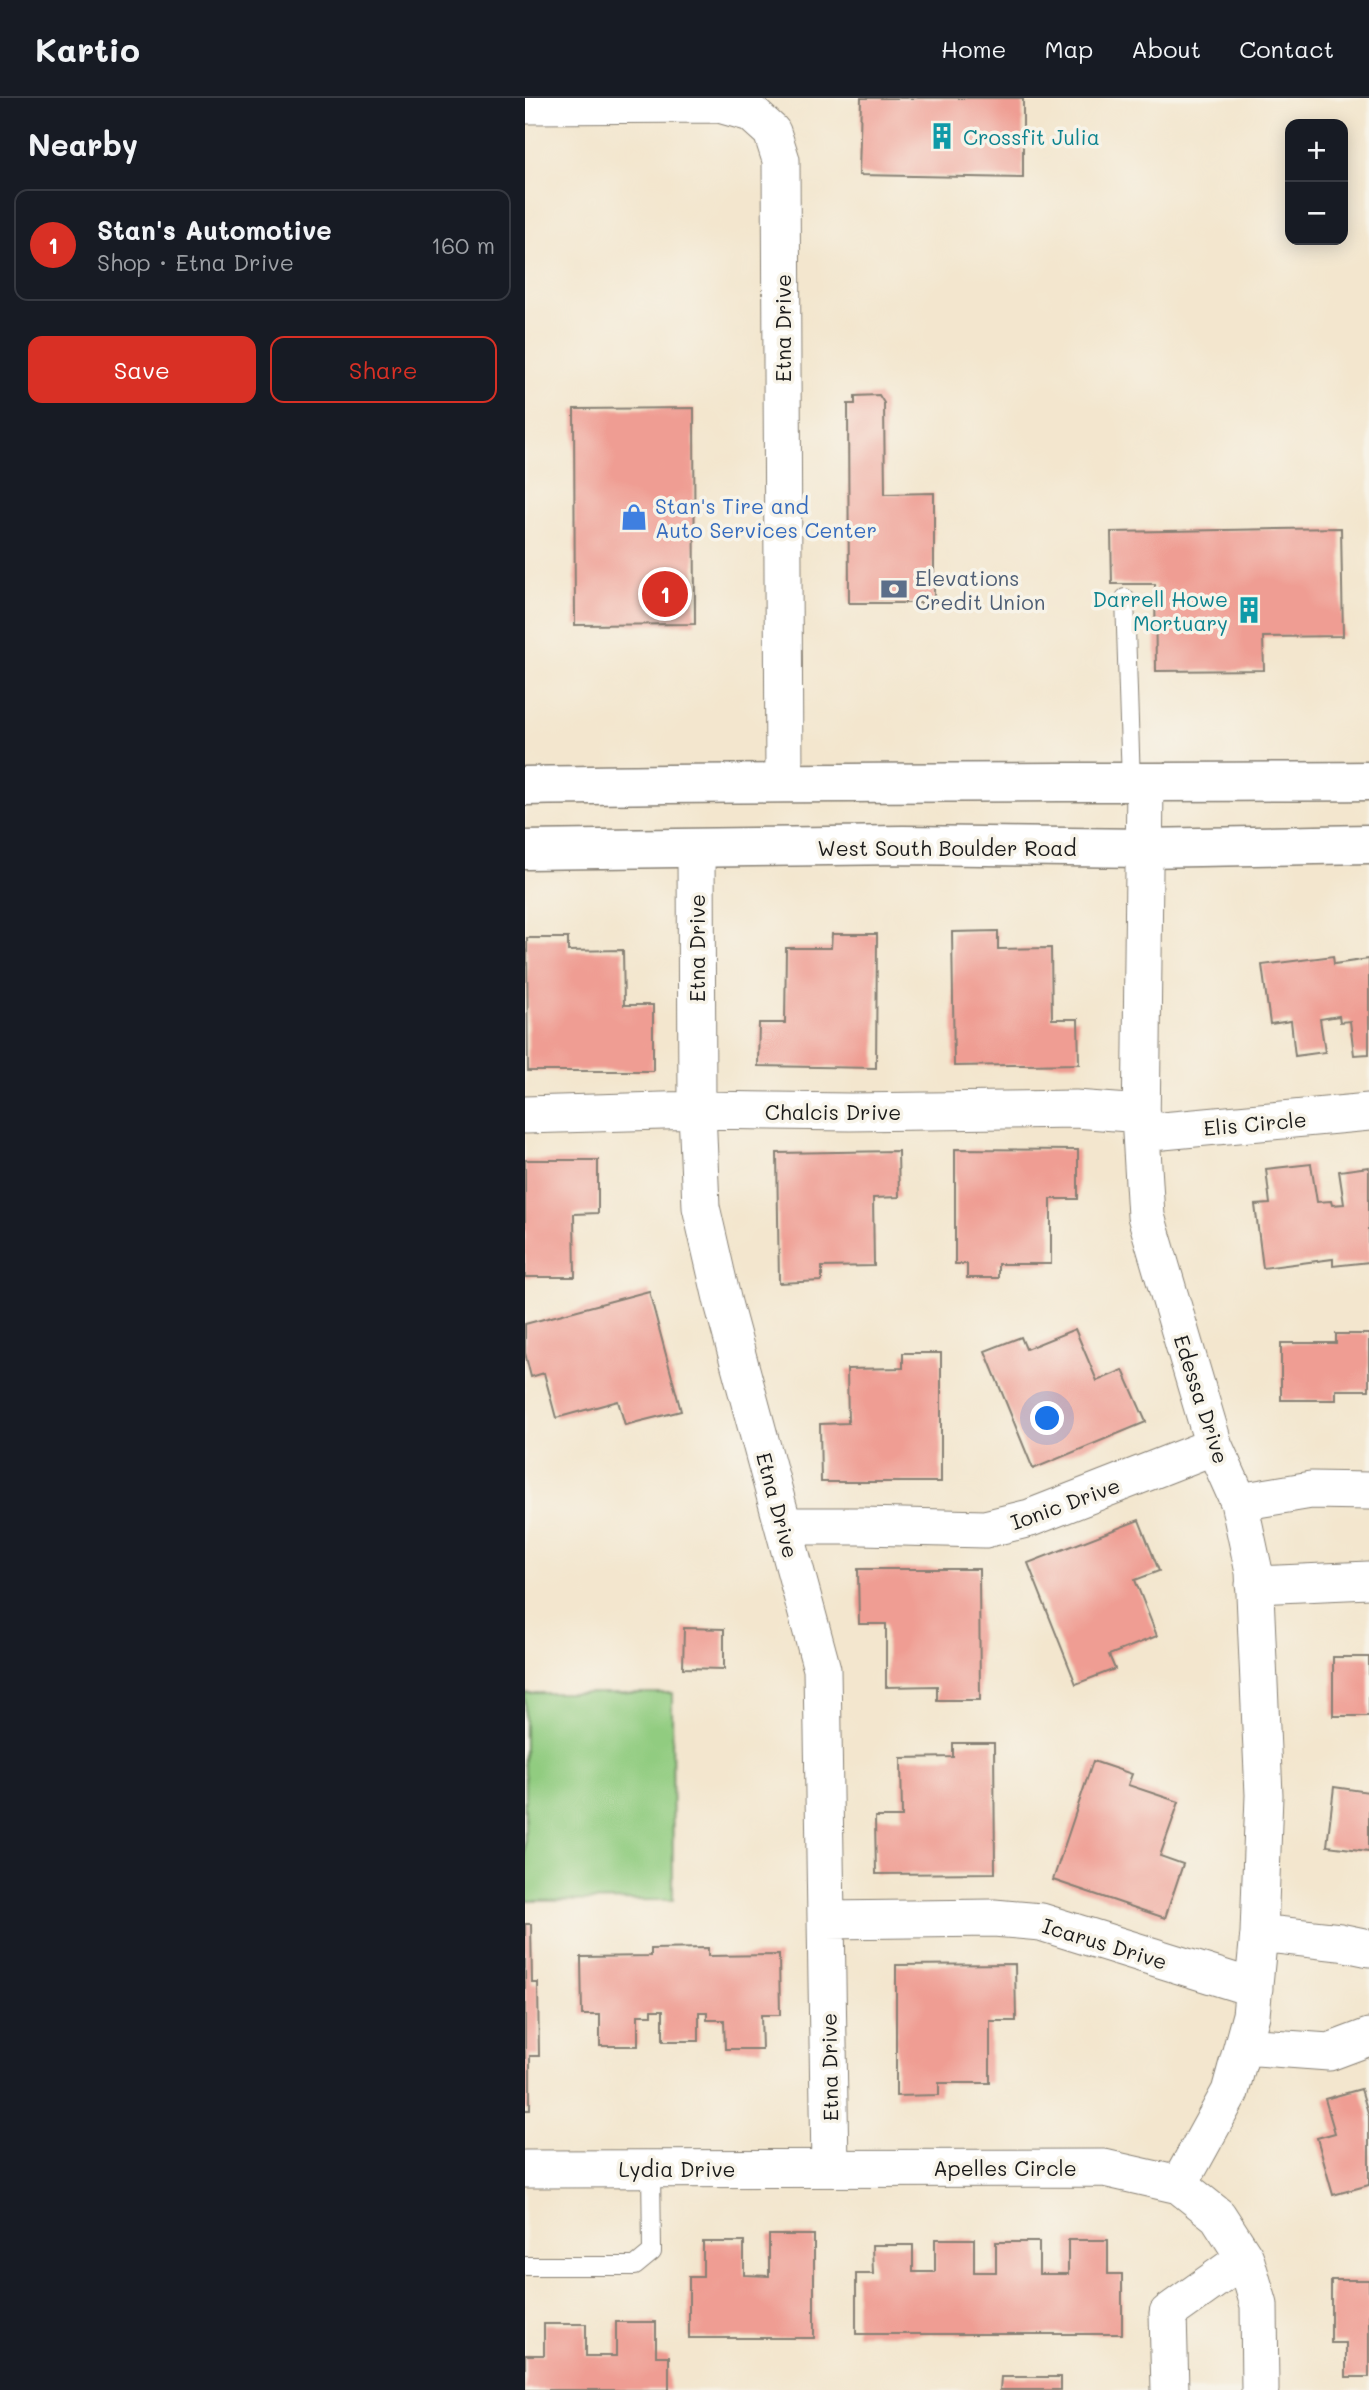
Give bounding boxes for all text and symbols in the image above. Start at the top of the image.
text: Kartio [35,27,140,70]
text: Home [941,33,1006,64]
text: Map [1044,33,1093,64]
text: About [1131,33,1201,64]
text: Contact [1239,33,1334,64]
map controls [1285,119,1348,245]
button: + [1285,119,1348,182]
building icon: Crossfit Julia [927,121,957,151]
place label: Crossfit Julia [963,123,1100,150]
text: Nearby [28,124,138,164]
button: − [1285,182,1348,245]
text: Stan's Automotive [97,213,332,247]
text: 1 [48,230,58,260]
text: 160 m [431,230,495,260]
text: Shop · Etna Drive [97,247,294,277]
street label: Etna Drive [769,274,796,382]
button: Save [28,336,256,403]
button: Share [270,336,497,403]
place label: Stan's Tire and Auto Services Center [655,492,877,543]
shop icon: Stan's Tire and Auto Services Center [619,502,649,532]
place label: Elevations Credit Union [915,564,1045,615]
pin: 1 [642,568,688,620]
bank icon: Elevations Credit Union [879,574,909,604]
place label: Darrell Howe Mortuary [1092,585,1228,636]
building icon: Darrell Howe Mortuary [1234,595,1264,625]
street label: West South Boulder Road [817,834,1077,861]
street label: Etna Drive [683,894,710,1002]
street label: Chalcis Drive [765,1098,901,1125]
street label: Elis Circle [1202,1105,1308,1141]
street label: Edessa Drive [1168,1331,1236,1467]
your location [1030,1401,1064,1435]
street label: Etna Drive [751,1449,805,1561]
street label: Ionic Drive [1007,1471,1123,1535]
street label: Icarus Drive [1039,1911,1171,1975]
street label: Etna Drive [815,2013,843,2121]
street label: Apelles Circle [933,2154,1077,2181]
street label: Lydia Drive [618,2155,736,2182]

